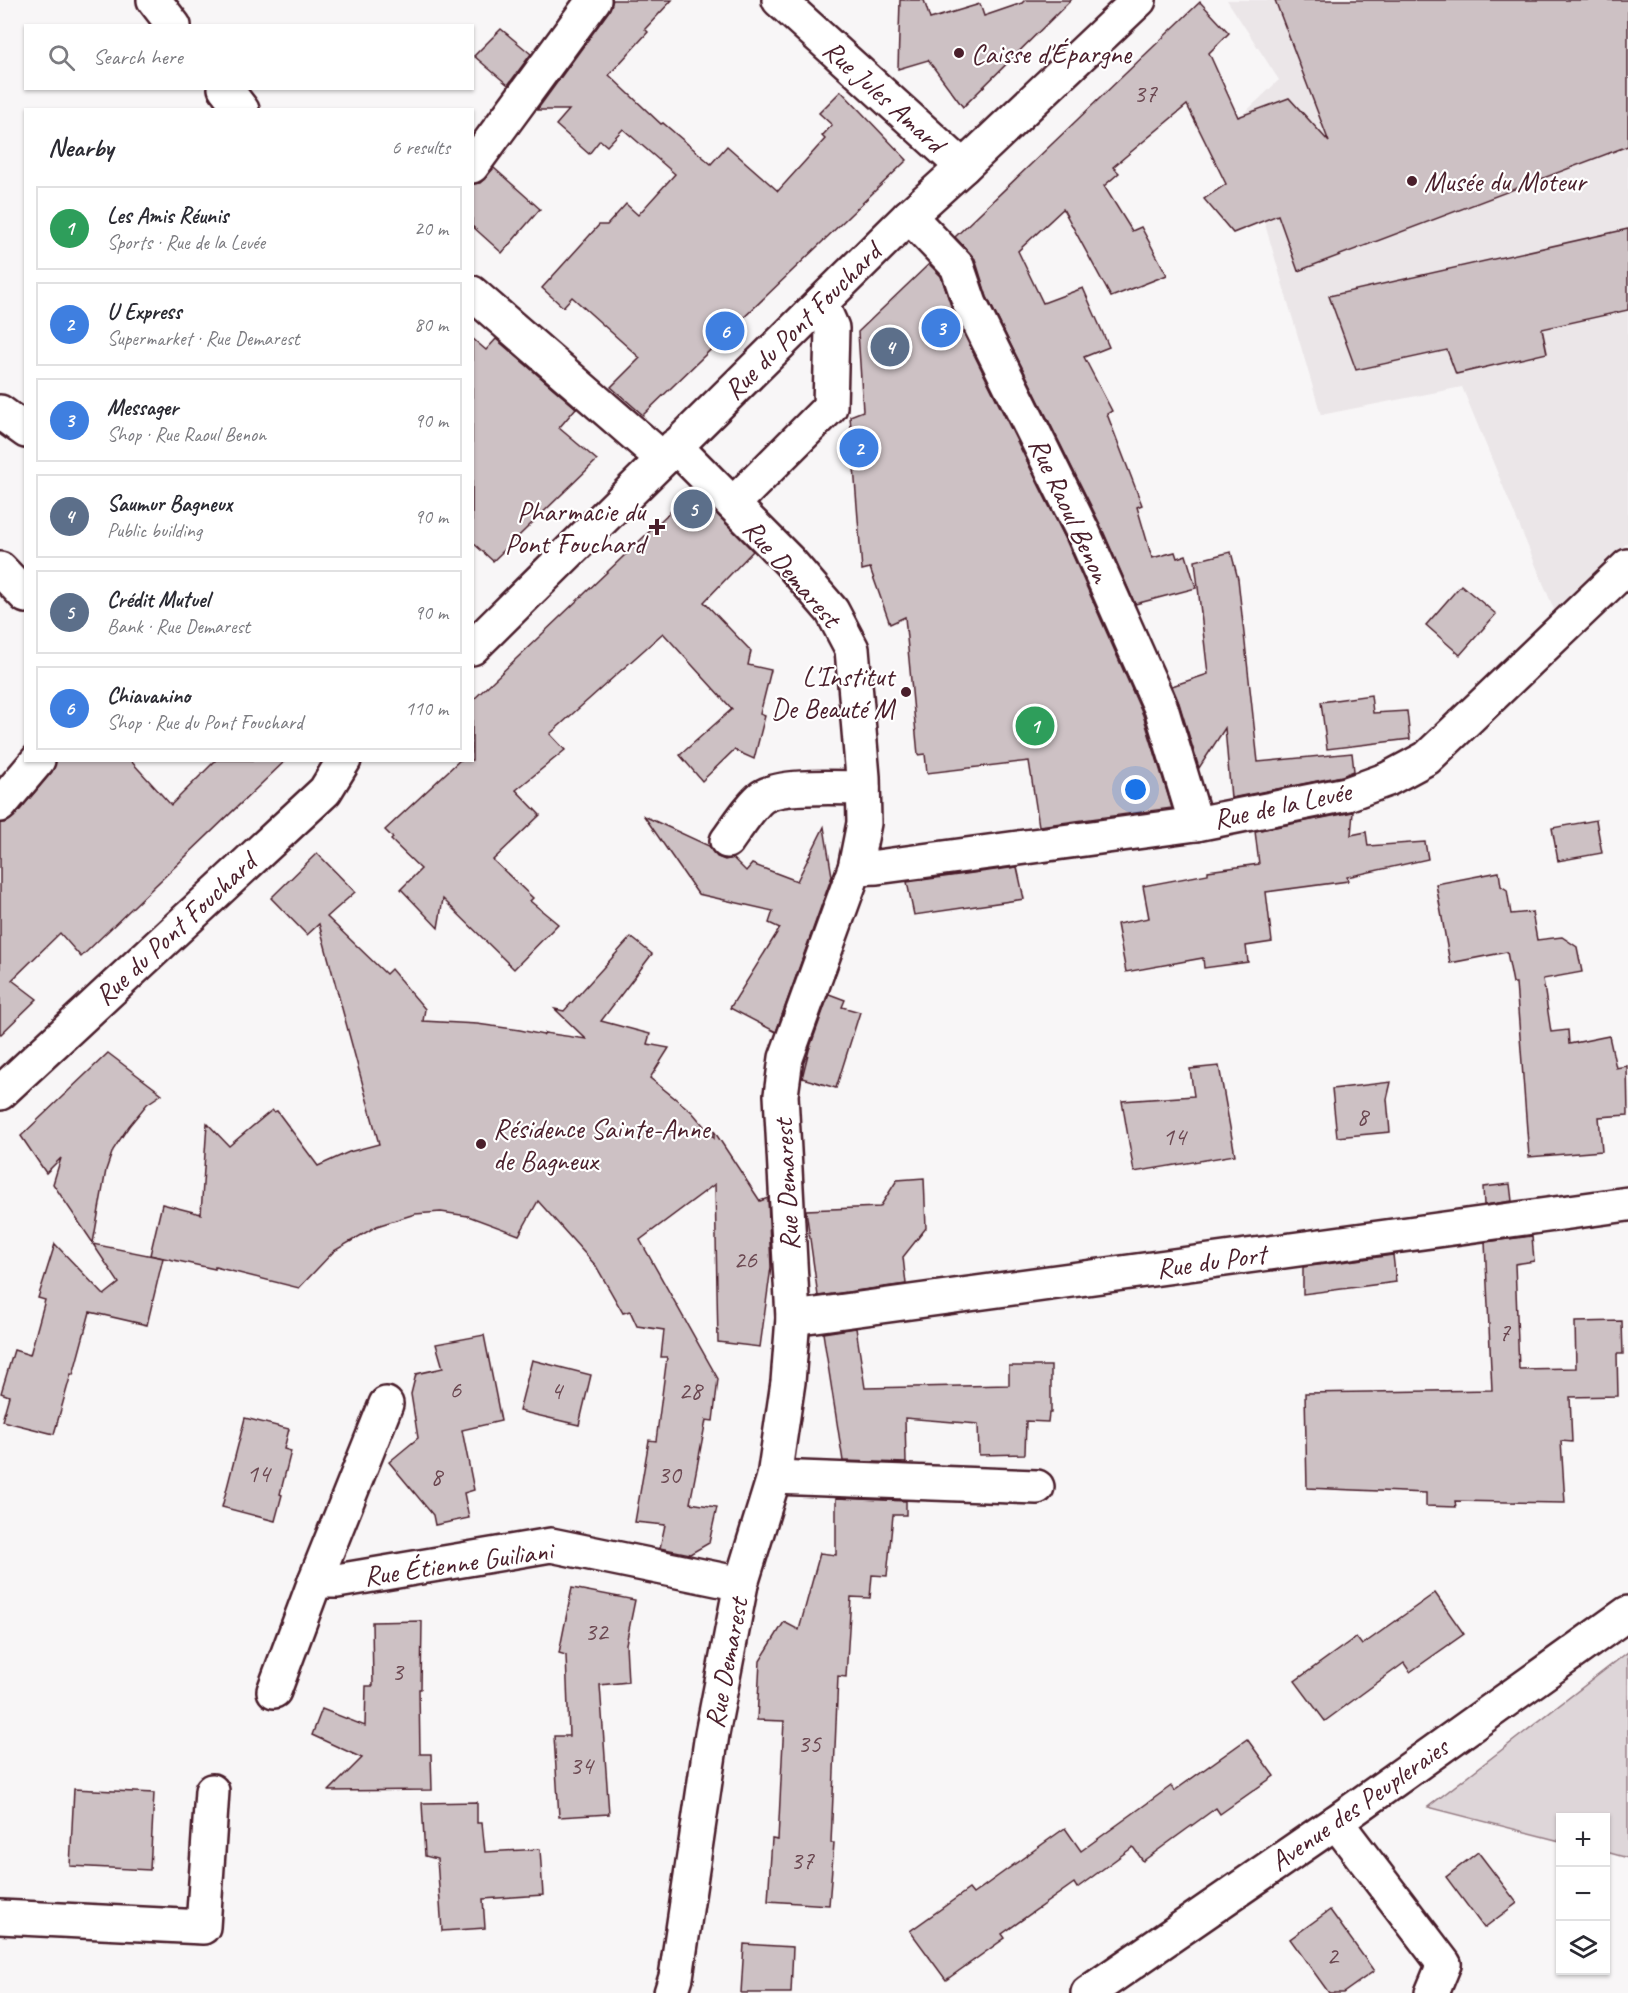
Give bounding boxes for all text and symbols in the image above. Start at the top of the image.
search box [24,24,474,90]
street label: Rue Jules Amard [816,32,955,162]
place label: Caisse d'Épargne [971,36,1133,71]
icon: search [45,41,78,74]
text: Search here [93,43,183,71]
marker: Caisse d'Épargne [952,46,966,60]
house number: 37 [1133,77,1158,110]
text: Nearby [48,131,113,164]
text: 6 results [391,135,450,160]
place label: Musée du Moteur [1424,164,1588,199]
marker: Musée du Moteur [1405,174,1419,188]
text: Les Amis Réunis [107,202,228,230]
text: 1 [65,216,74,241]
text: 20 m [414,216,448,241]
text: Sports · Rue de la Levée [107,230,265,255]
street label: Rue du Pont Fouchard [716,232,891,407]
text: U Express [107,298,182,326]
pin: 3 [922,306,960,350]
pin: 6 [706,308,744,354]
text: 2 [65,312,74,337]
text: 80 m [414,312,448,337]
pin: 4 [870,324,910,370]
text: Supermarket · Rue Demarest [107,326,299,351]
text: Messager [107,394,178,422]
text: 3 [65,408,74,433]
text: 90 m [414,408,448,433]
text: Shop · Rue Raoul Benon [107,422,266,447]
pin: 2 [840,426,878,470]
street label: Rue Raoul Benon [1021,432,1119,589]
pin: 5 [674,486,712,532]
text: Saumur Bagneux [107,490,232,518]
place label: Pharmacie du Pont Fouchard [505,494,649,561]
text: 4 [65,504,74,529]
text: 90 m [414,504,448,529]
street label: Rue Demarest [736,512,850,636]
text: Public building [107,518,202,543]
marker: Pharmacie du Pont Fouchard [650,520,664,534]
text: Crédit Mutuel [107,586,209,614]
text: 5 [65,600,74,625]
text: 90 m [414,600,448,625]
text: Bank · Rue Demarest [107,614,250,639]
place label: L'Institut De Beauté M [771,659,897,726]
text: Chiavanino [107,682,190,710]
marker: L'Institut De Beauté M [899,685,913,699]
text: 6 [65,696,74,721]
text: 110 m [405,696,448,721]
pin: 1 [1016,704,1054,748]
text: Shop · Rue du Pont Fouchard [107,710,303,735]
street label: Rue de la Levée [1210,773,1356,837]
your location [1121,775,1150,804]
street label: Rue du Pont Fouchard [87,843,266,1013]
house number: 8 [1356,1100,1370,1133]
place label: Résidence Sainte-Anne de Bagneux [493,1111,711,1178]
street label: Rue Demarest [765,1116,807,1252]
house number: 14 [1162,1120,1188,1153]
marker: Résidence Sainte-Anne de Bagneux [474,1137,488,1151]
street label: Rue du Port [1154,1236,1272,1286]
house number: 26 [733,1243,758,1276]
house number: 7 [1498,1316,1511,1349]
house number: 6 [449,1373,462,1406]
house number: 4 [550,1374,564,1407]
house number: 28 [678,1374,704,1407]
house number: 14 [246,1457,272,1490]
house number: 30 [657,1458,683,1491]
house number: 8 [430,1460,444,1493]
street label: Rue Étienne Guiliani [362,1532,558,1594]
street label: Rue Demarest [696,1592,756,1731]
house number: 32 [584,1615,610,1648]
house number: 3 [391,1655,405,1688]
house number: 35 [797,1727,822,1760]
street label: Avenue des Peupleraies [1263,1728,1457,1878]
house number: 34 [569,1749,595,1782]
map controls [1556,1813,1610,1975]
button: + [1556,1813,1610,1867]
house number: 37 [790,1844,815,1877]
button: − [1556,1867,1610,1921]
button: layers [1556,1921,1610,1975]
house number: 2 [1326,1939,1340,1972]

